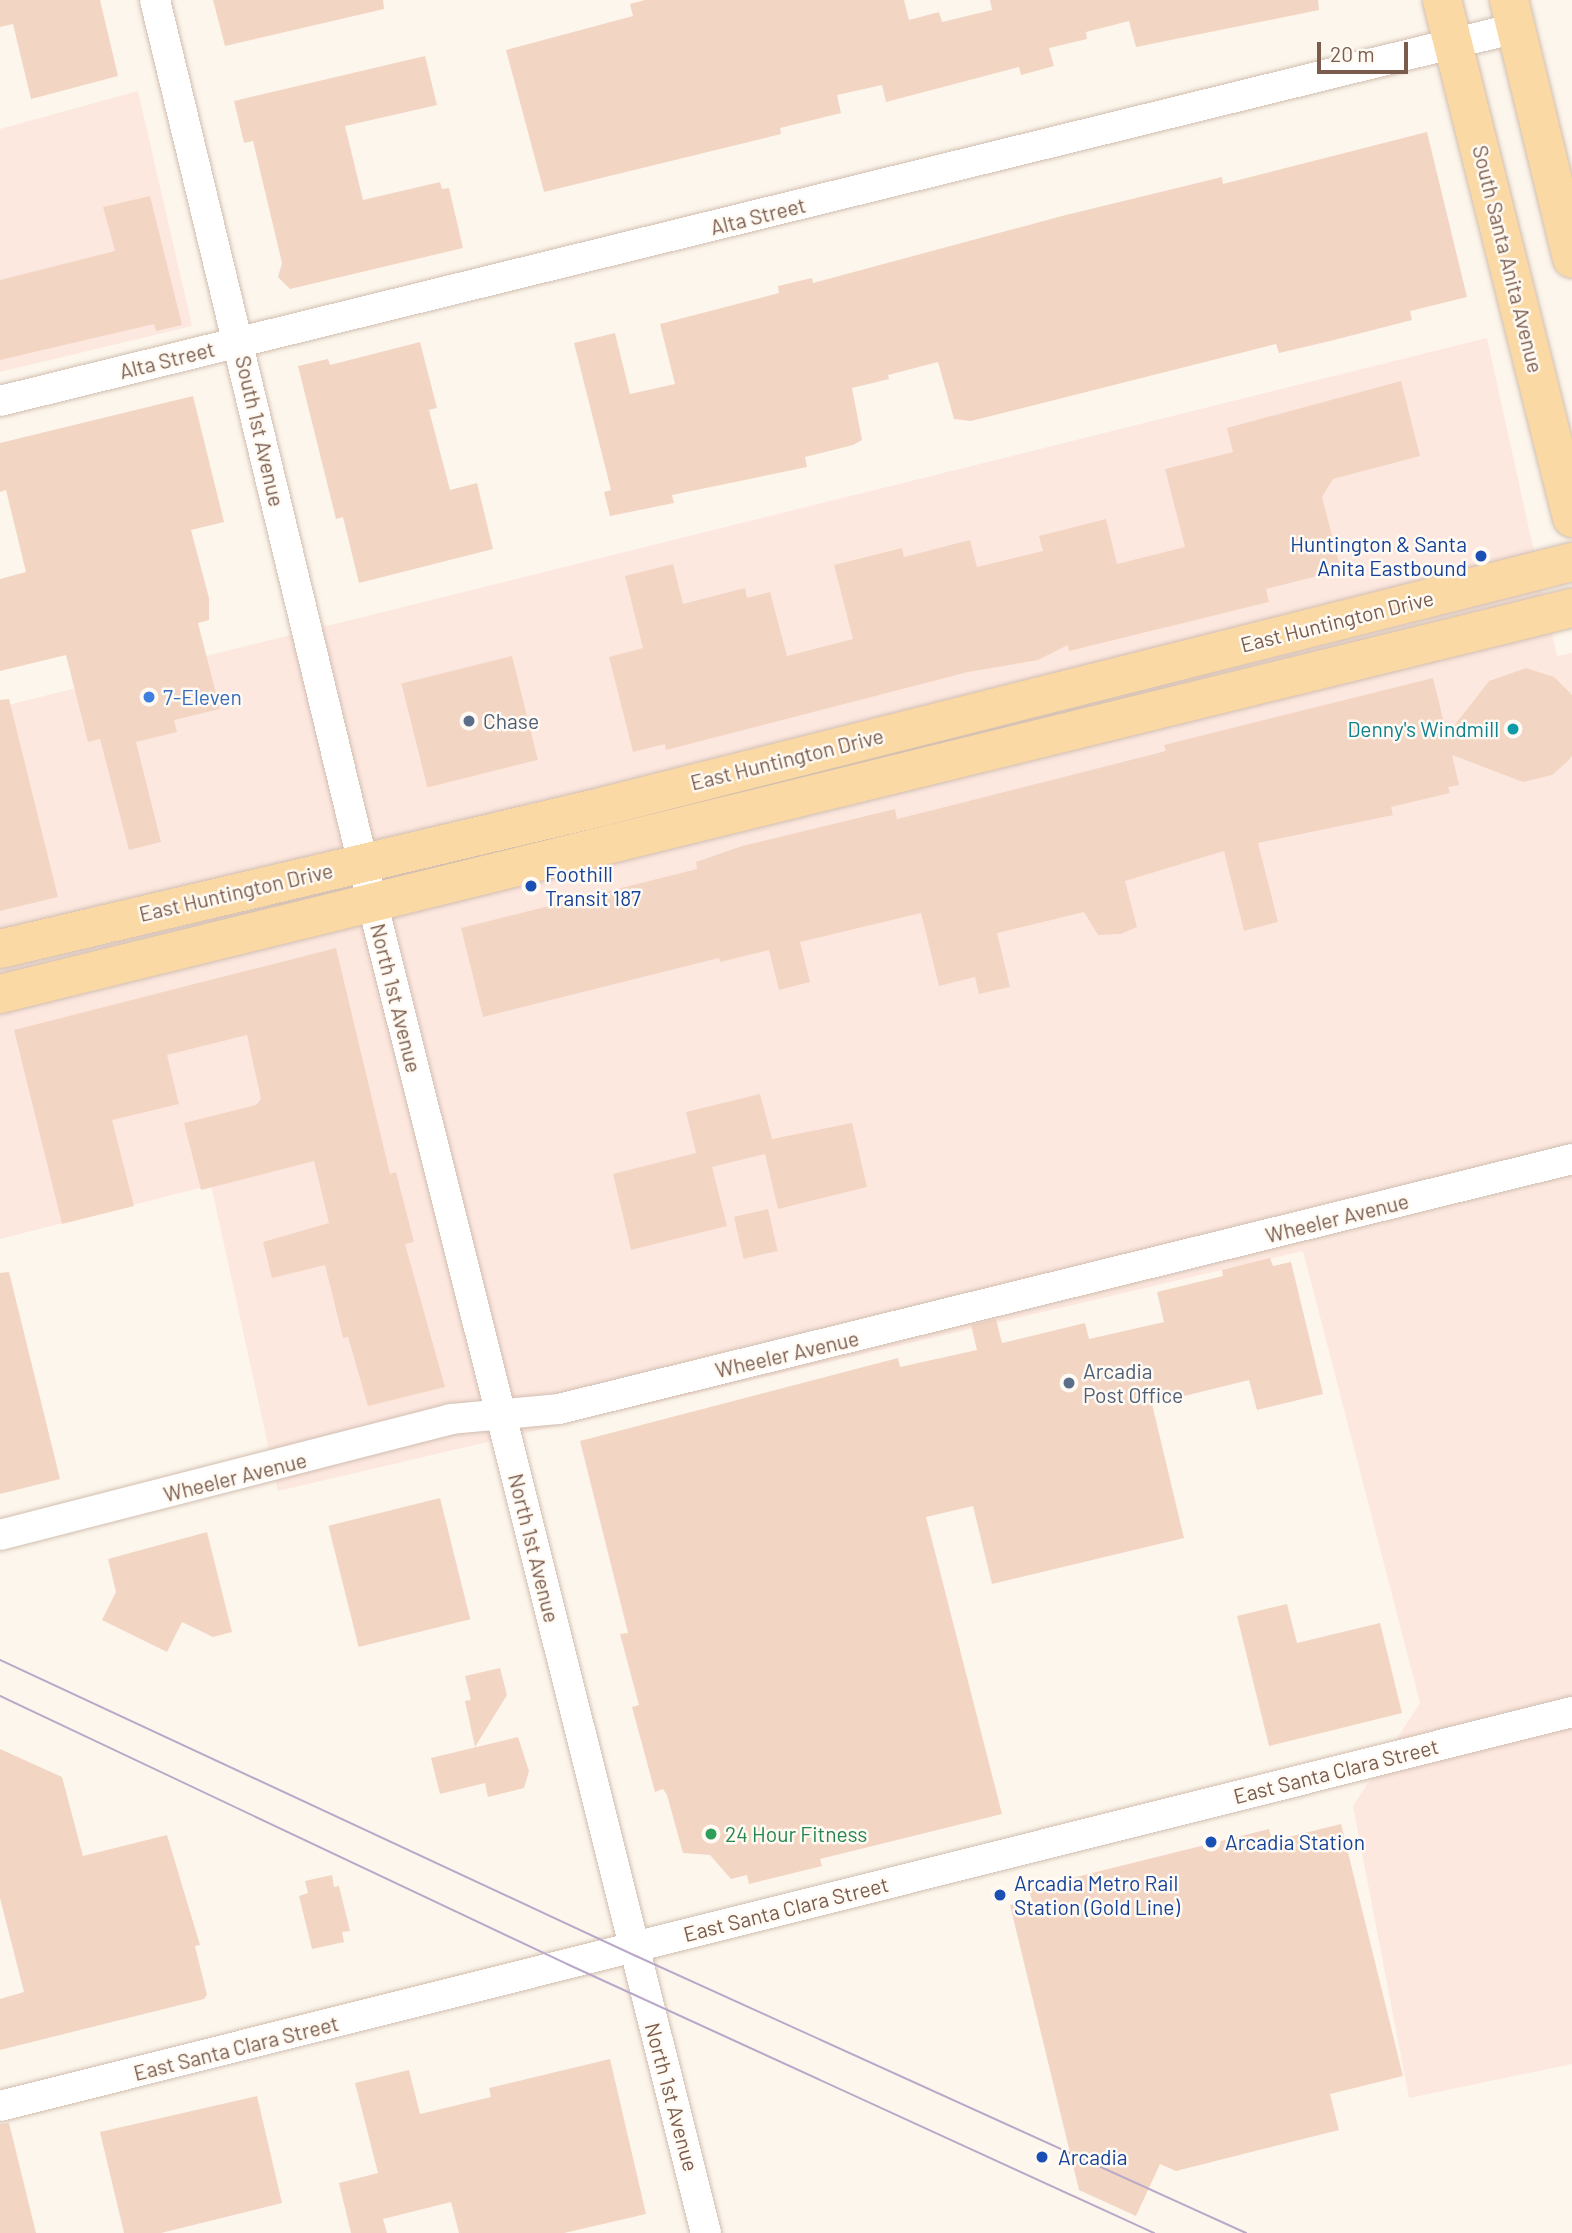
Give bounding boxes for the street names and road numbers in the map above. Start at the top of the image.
street label: South Santa Anita Avenue [1468,143,1548,375]
street label: Alta Street [708,192,808,240]
street label: Alta Street [117,336,217,384]
street label: South 1st Avenue [230,353,290,509]
street label: East Huntington Drive [1238,585,1436,657]
street label: East Huntington Drive [688,723,886,795]
street label: East Huntington Drive [137,857,335,927]
street label: North 1st Avenue [365,921,427,1075]
street label: Wheeler Avenue [1263,1188,1411,1248]
street label: Wheeler Avenue [713,1325,861,1383]
street label: Wheeler Avenue [161,1447,309,1507]
street label: North 1st Avenue [503,1471,565,1625]
street label: East Santa Clara Street [1231,1733,1441,1809]
street label: East Santa Clara Street [681,1871,891,1947]
street label: East Santa Clara Street [131,2010,341,2086]
street label: North 1st Avenue [640,2020,704,2174]

